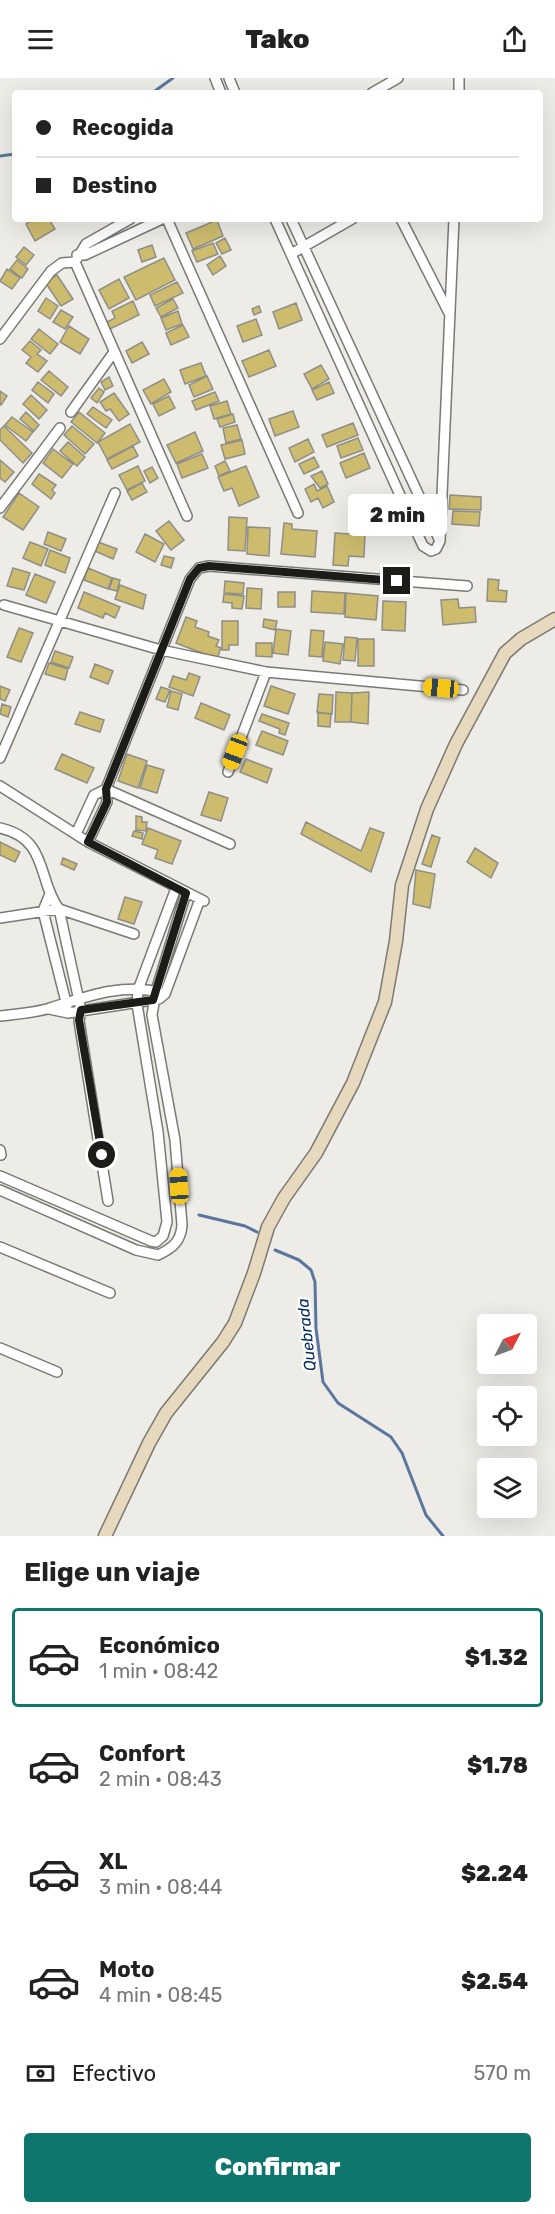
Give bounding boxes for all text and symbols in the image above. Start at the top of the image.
icon: menu [24,23,57,56]
text: Tako [245,23,310,55]
icon: share [498,23,531,56]
text: Recogida [72,114,174,141]
text: Destino [72,172,157,199]
callout: 2 min [348,494,446,536]
text: 2 min [370,503,425,527]
route end [383,567,410,594]
car [422,677,460,699]
car [220,732,250,772]
route start [88,1141,115,1168]
car [169,1167,189,1205]
water label: Quebrada [293,1298,320,1372]
north arrow [477,1314,537,1374]
map controls [477,1314,537,1518]
button: locate [477,1386,537,1446]
button: layers [477,1458,537,1518]
text: Elige un viaje [24,1556,200,1588]
icon: car [27,1631,81,1685]
text: Económico [99,1632,220,1659]
text: $1.32 [465,1644,528,1671]
text: 1 min · 08:42 [99,1659,218,1683]
icon: car [27,1739,81,1793]
text: Confort [99,1740,185,1767]
text: $1.78 [467,1752,528,1779]
text: 2 min · 08:43 [99,1767,222,1791]
icon: car [27,1847,81,1901]
text: XL [99,1848,127,1875]
text: $2.24 [461,1860,528,1887]
text: 3 min · 08:44 [99,1875,222,1899]
icon: car [27,1955,81,2009]
text: Moto [99,1956,154,1983]
text: $2.54 [461,1968,528,1995]
text: 4 min · 08:45 [99,1983,222,2007]
icon: cash [24,2057,57,2090]
text: Efectivo [72,2060,156,2087]
text: 570 m [473,2061,531,2085]
button: Confirmar [24,2133,531,2202]

